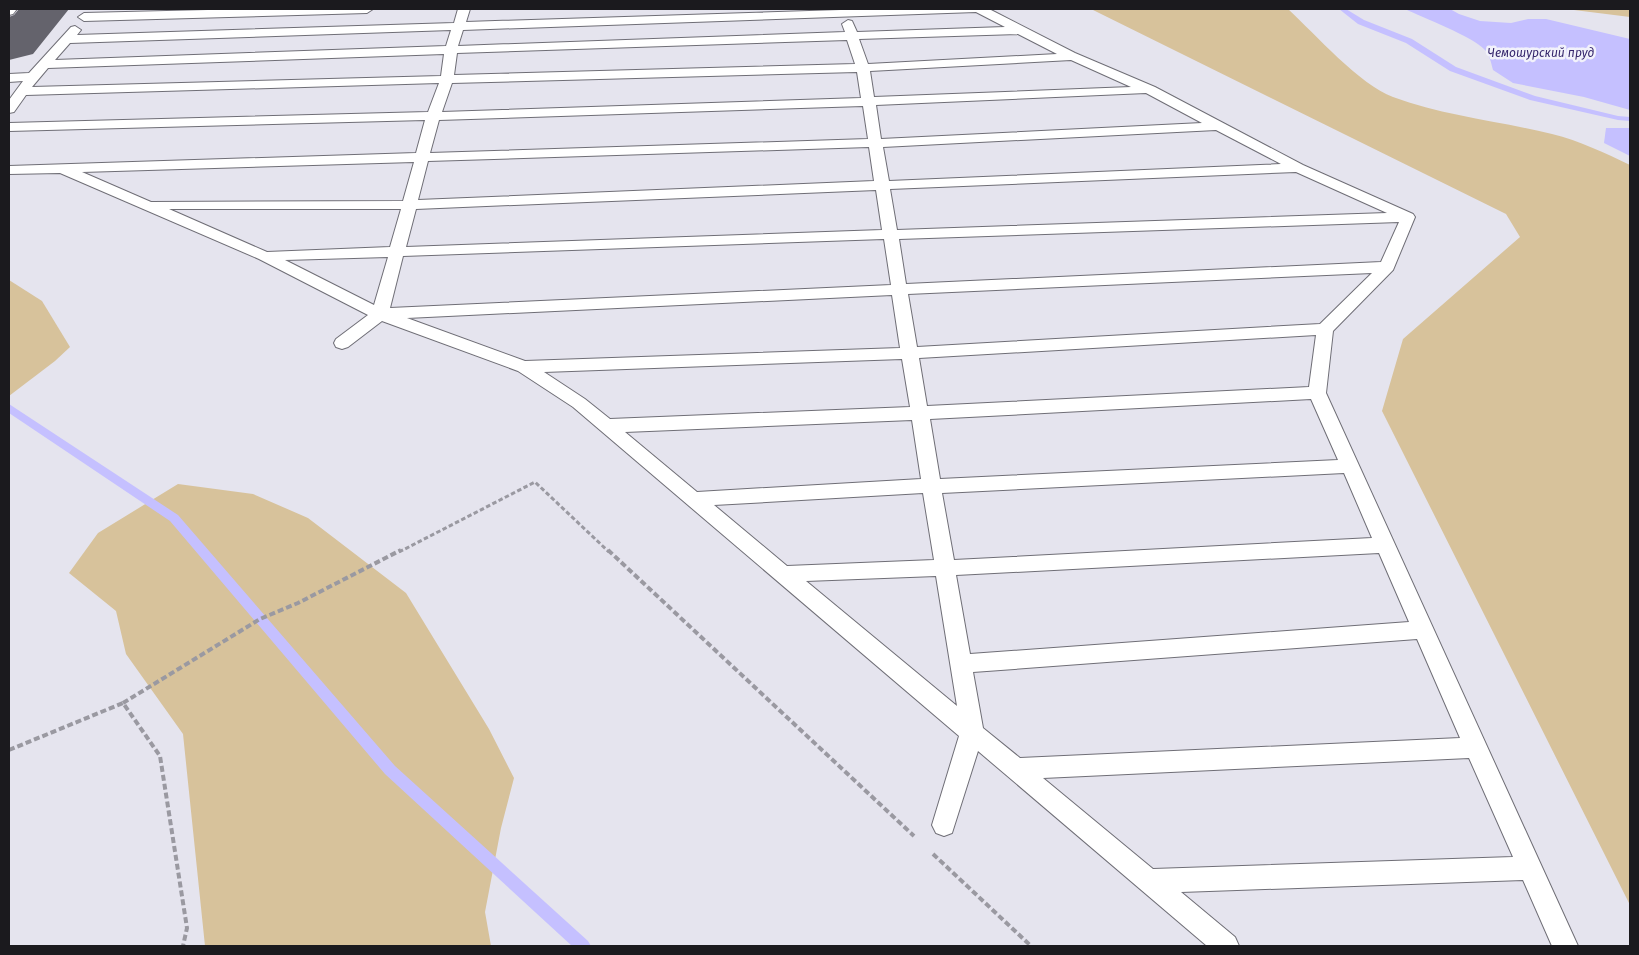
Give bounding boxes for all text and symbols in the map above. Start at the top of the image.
water label: Чемошурский пруд [1488,46,1595,60]

